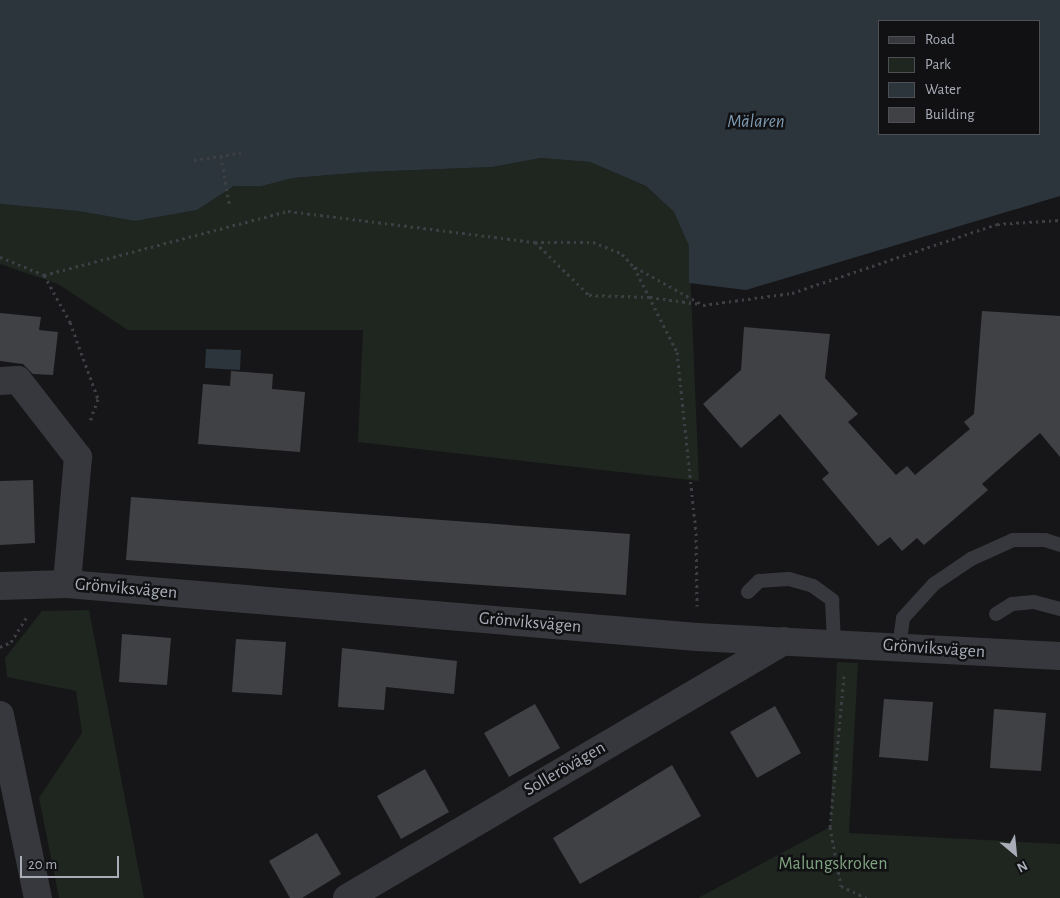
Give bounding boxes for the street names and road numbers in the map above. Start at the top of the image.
street label: Grönviksvägen [74,574,178,604]
street label: Grönviksvägen [478,608,582,638]
street label: Grönviksvägen [882,635,986,663]
street label: Sollerövägen [520,737,610,801]

